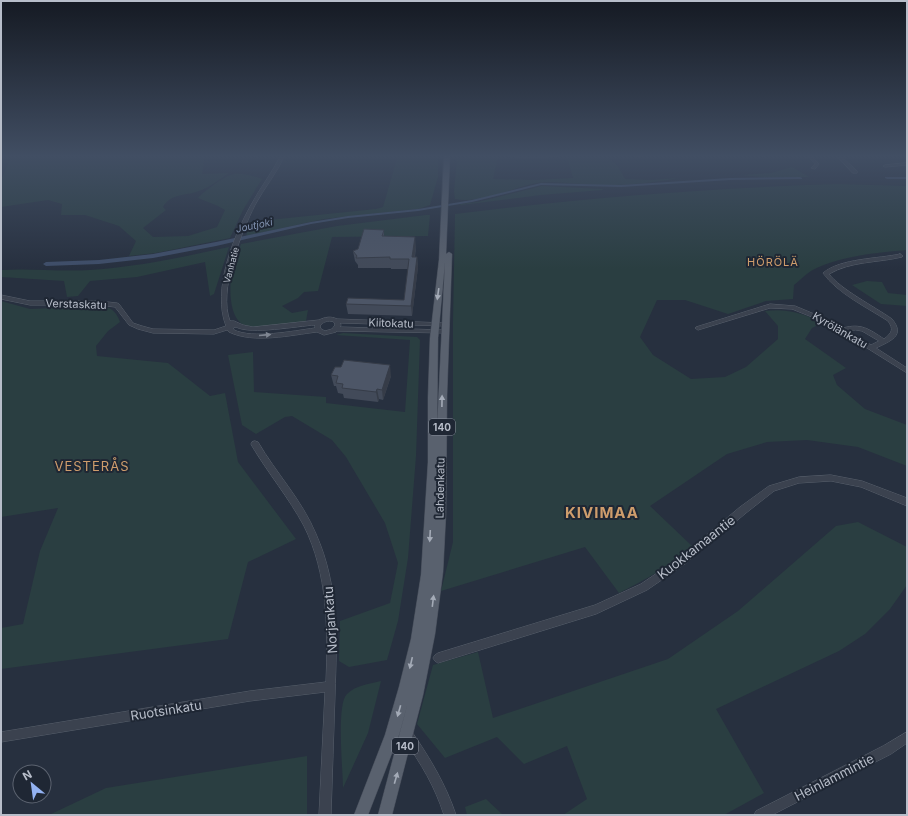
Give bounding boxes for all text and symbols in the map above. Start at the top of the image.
water label: Joutjoki [234,215,274,235]
street label: Vanhatie [221,246,241,284]
district label: HÖRÖLÄ [747,255,799,269]
one-way arrow [435,288,441,300]
street label: Verstaskatu [45,296,107,312]
street label: Kyrölänkatu [810,309,870,351]
street label: Kiitokatu [368,315,414,331]
one-way arrow [259,331,271,338]
one-way arrow [439,395,446,407]
road number: 140 [429,419,455,435]
district label: VESTERÅS [54,457,130,474]
street label: Lahdenkatu [432,457,448,519]
district label: KIVIMAA [565,503,639,522]
street label: Kuokkamaantie [654,512,738,582]
one-way arrow [426,530,433,542]
street label: Norjankatu [320,586,340,654]
one-way arrow [430,595,436,607]
one-way arrow [408,657,414,669]
street label: Ruotsinkatu [129,696,203,724]
one-way arrow [396,705,402,717]
road number: 140 [392,738,418,754]
street label: Heinlammintie [792,750,876,804]
north arrow [12,764,52,804]
text: N [20,767,34,783]
one-way arrow [393,771,399,783]

